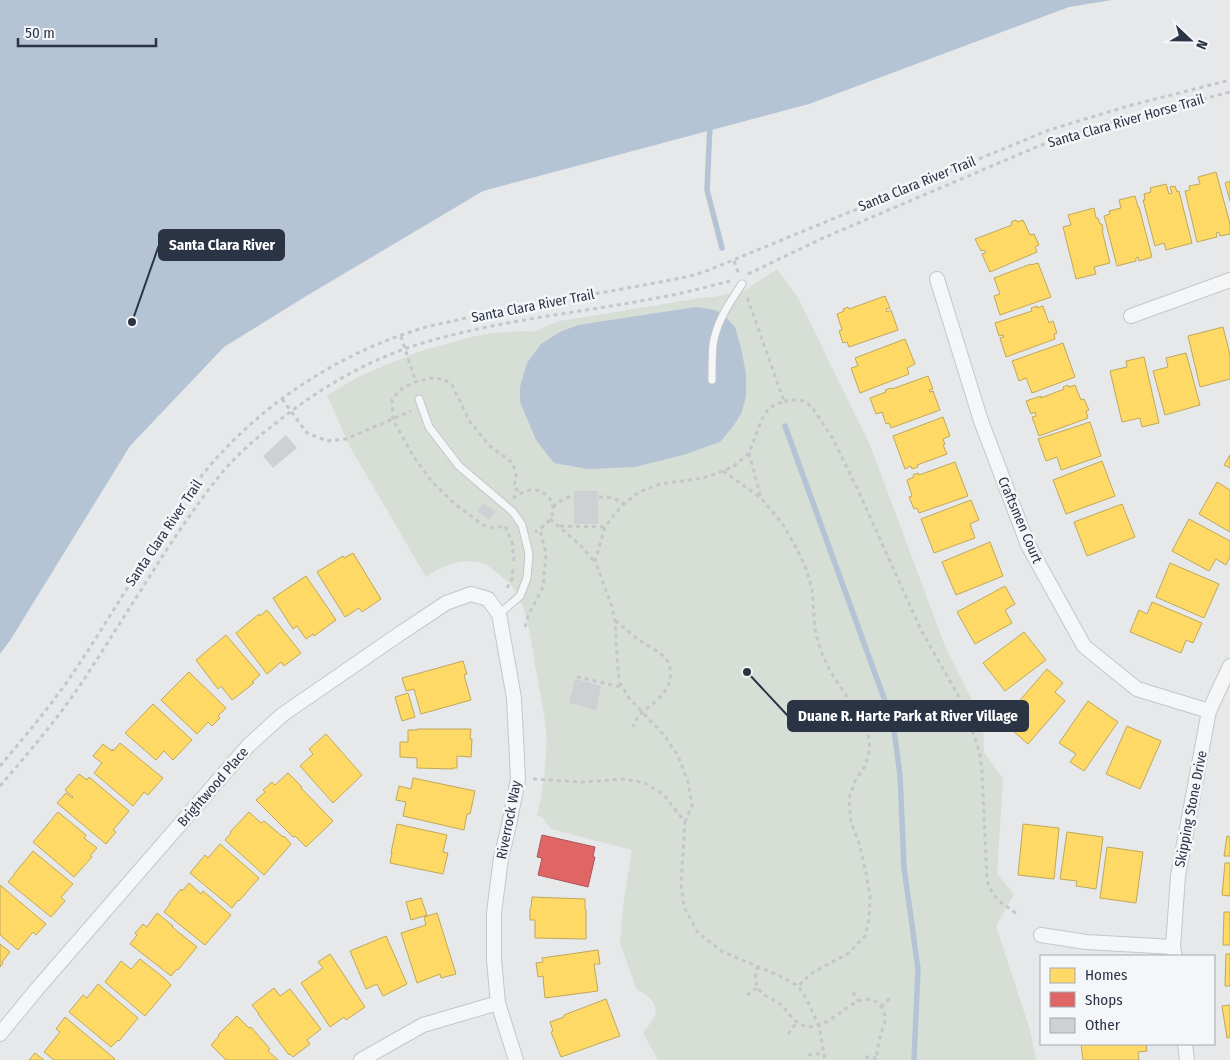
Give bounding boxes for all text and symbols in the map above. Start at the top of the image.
scale bar [18,15,155,47]
north arrow [1165,15,1215,65]
text: 50 m [25,24,55,42]
text: N [1192,38,1211,52]
street label: Santa Clara River Horse Trail [1046,90,1206,151]
street label: Santa Clara River Trail [856,153,978,215]
callout: Santa Clara River [159,230,284,260]
text: Santa Clara River [169,236,275,254]
street label: Santa Clara River Trail [470,286,596,326]
street label: Craftsmen Court [994,474,1046,566]
street label: Santa Clara River Trail [122,476,206,590]
callout: Duane R. Harte Park at River Village [788,701,1028,731]
text: Duane R. Harte Park at River Village [798,707,1018,725]
street label: Brightwood Place [174,744,252,830]
street label: Skipping Stone Drive [1171,749,1211,869]
street label: Riverrock Way [493,778,525,861]
legend [1040,955,1215,1045]
text: Homes [1085,966,1127,984]
text: Shops [1085,991,1123,1009]
text: Other [1085,1016,1121,1034]

